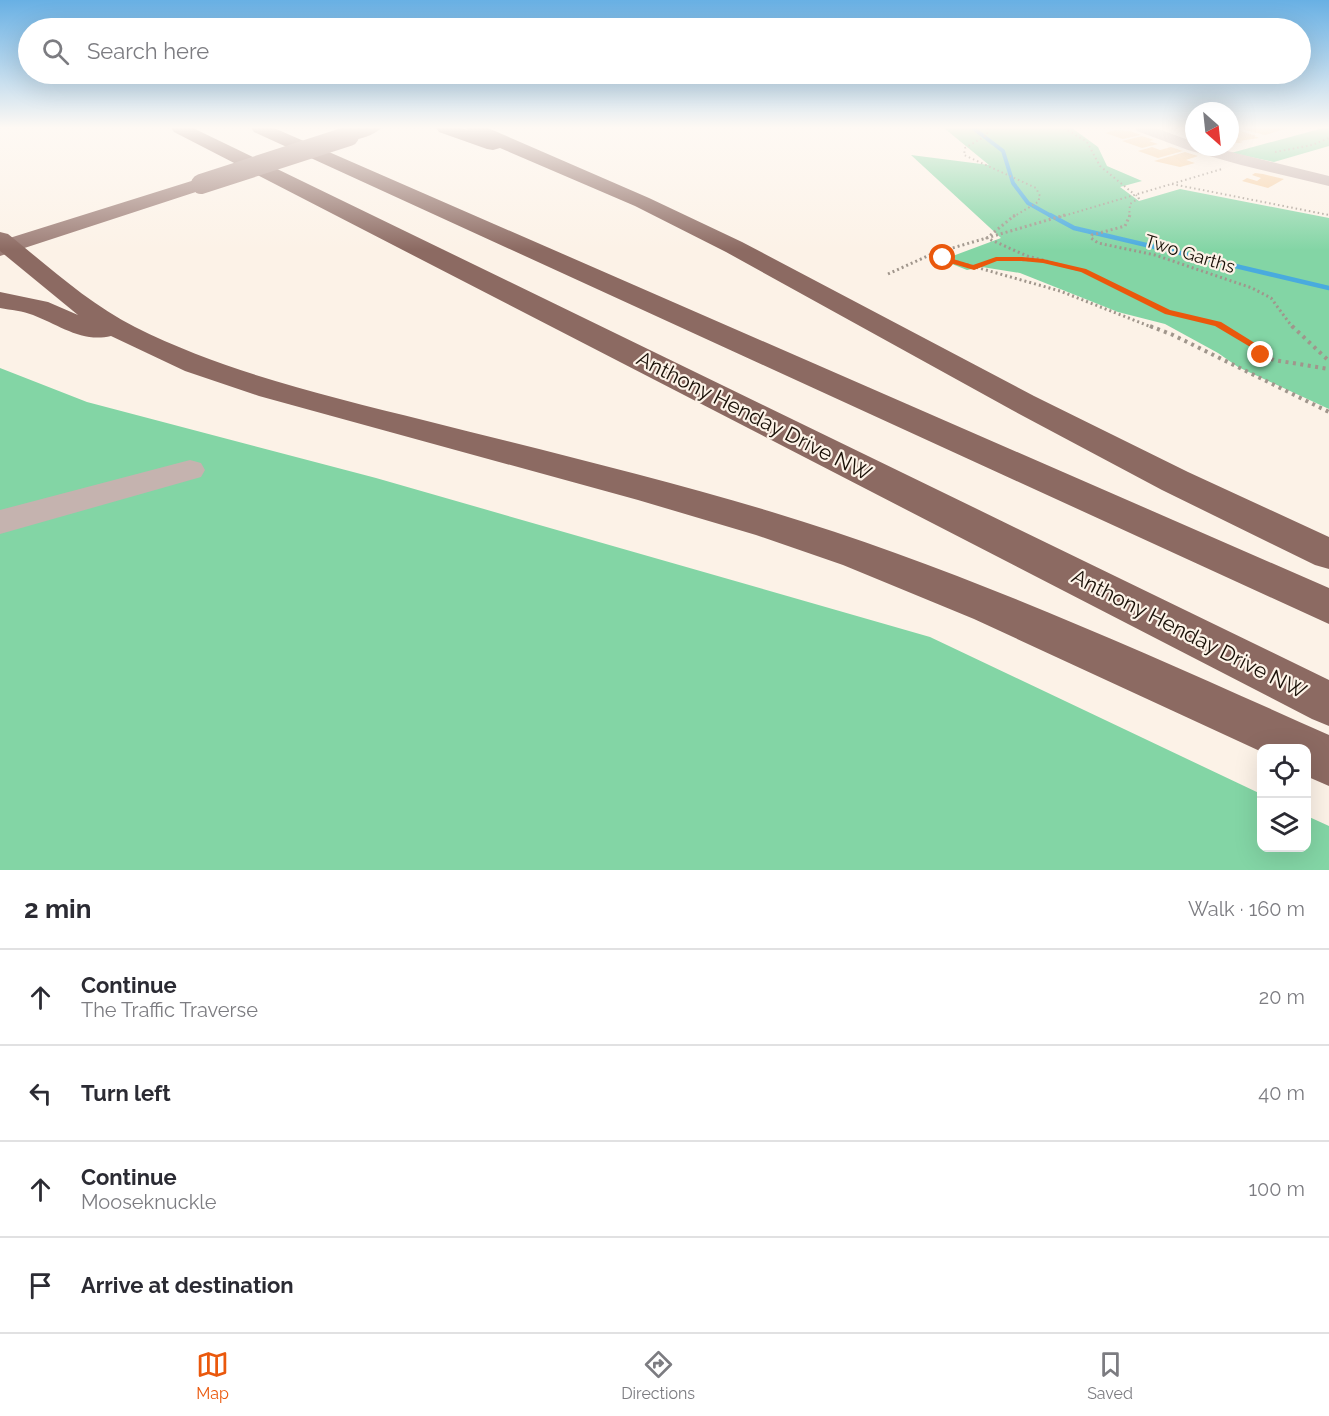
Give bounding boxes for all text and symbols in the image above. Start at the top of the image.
search box [18,18,1311,84]
icon: search [39,35,72,68]
text: Search here [87,38,209,64]
north arrow [1185,102,1239,156]
street label: Two Garths [1142,230,1238,277]
route start [929,244,955,270]
route end [1247,341,1273,367]
street label: Anthony Henday Drive NW [633,345,876,486]
street label: Anthony Henday Drive NW [1068,563,1311,704]
map controls [1257,744,1311,852]
button: locate [1257,744,1311,798]
button: layers [1257,798,1311,852]
text: 2 min [24,894,91,924]
text: Walk · 160 m [1188,897,1305,921]
text: Continue [81,972,177,998]
icon: ahead [24,981,57,1014]
text: 20 m [1259,985,1305,1009]
text: The Traffic Traverse [81,998,258,1022]
icon: left [24,1077,57,1110]
text: Turn left [81,1080,171,1106]
text: 40 m [1258,1081,1305,1105]
text: Continue [81,1164,177,1190]
icon: ahead [24,1173,57,1206]
text: 100 m [1248,1177,1305,1201]
text: Mooseknuckle [81,1190,216,1214]
icon: arrive [24,1269,57,1302]
text: Arrive at destination [81,1272,294,1298]
tab: Map [196,1348,229,1403]
tab: Directions [621,1348,695,1403]
tab: Saved [1087,1348,1133,1403]

